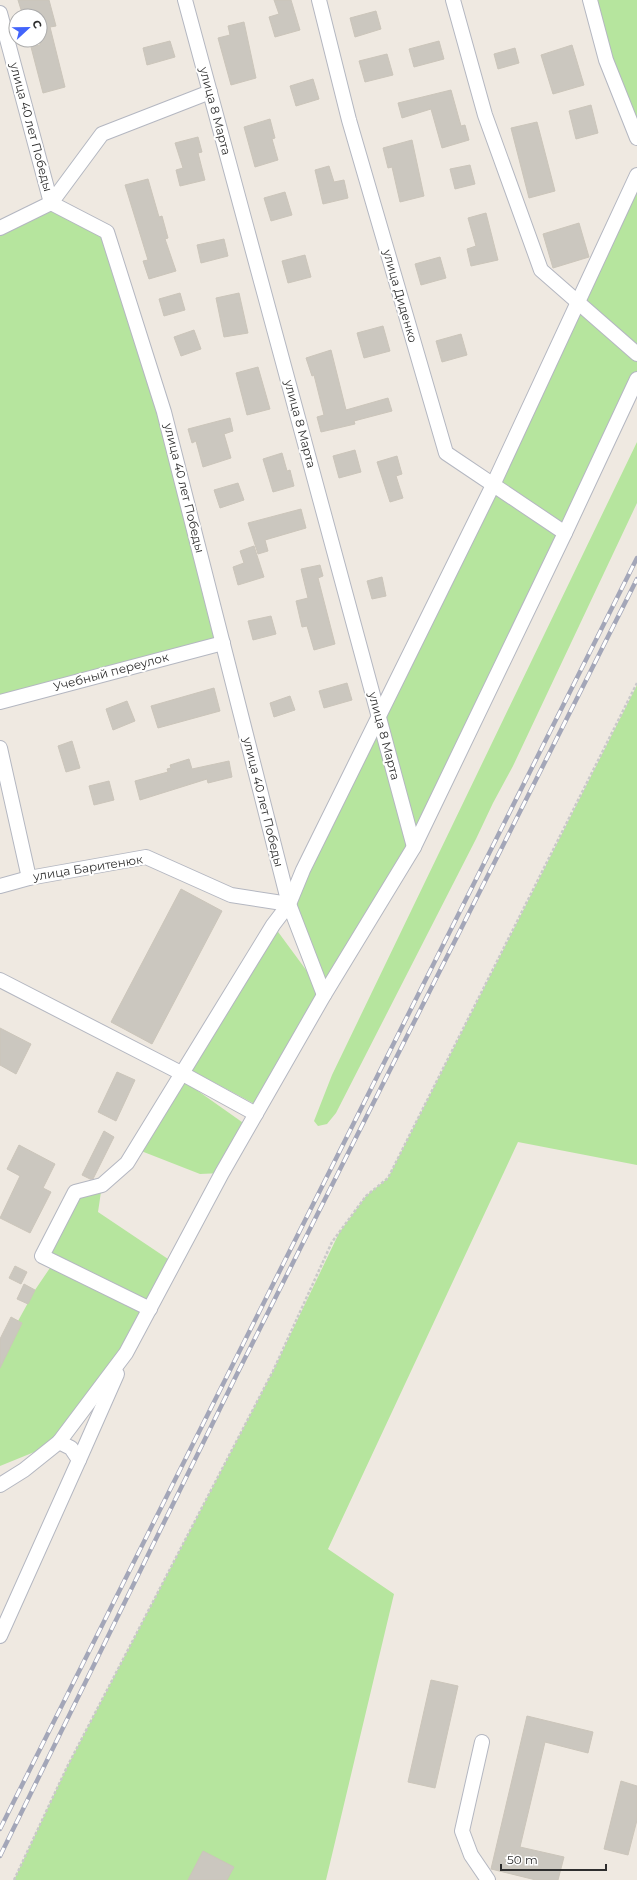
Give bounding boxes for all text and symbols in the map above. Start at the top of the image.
north arrow [8,8,48,48]
text: С [29,18,45,31]
street label: улица 40 лет Победы [7,60,56,193]
street label: улица 8 Марта [196,64,234,157]
street label: улица Диденко [380,247,421,344]
street label: улица 8 Марта [281,377,319,470]
street label: улица 40 лет Победы [161,421,208,554]
street label: Учебный переулок [52,649,170,694]
street label: улица 8 Марта [365,689,403,782]
street label: улица 40 лет Победы [240,735,287,868]
street label: улица Баритенюк [31,851,144,884]
scale bar [501,1846,606,1872]
text: 50 m [507,1852,538,1867]

